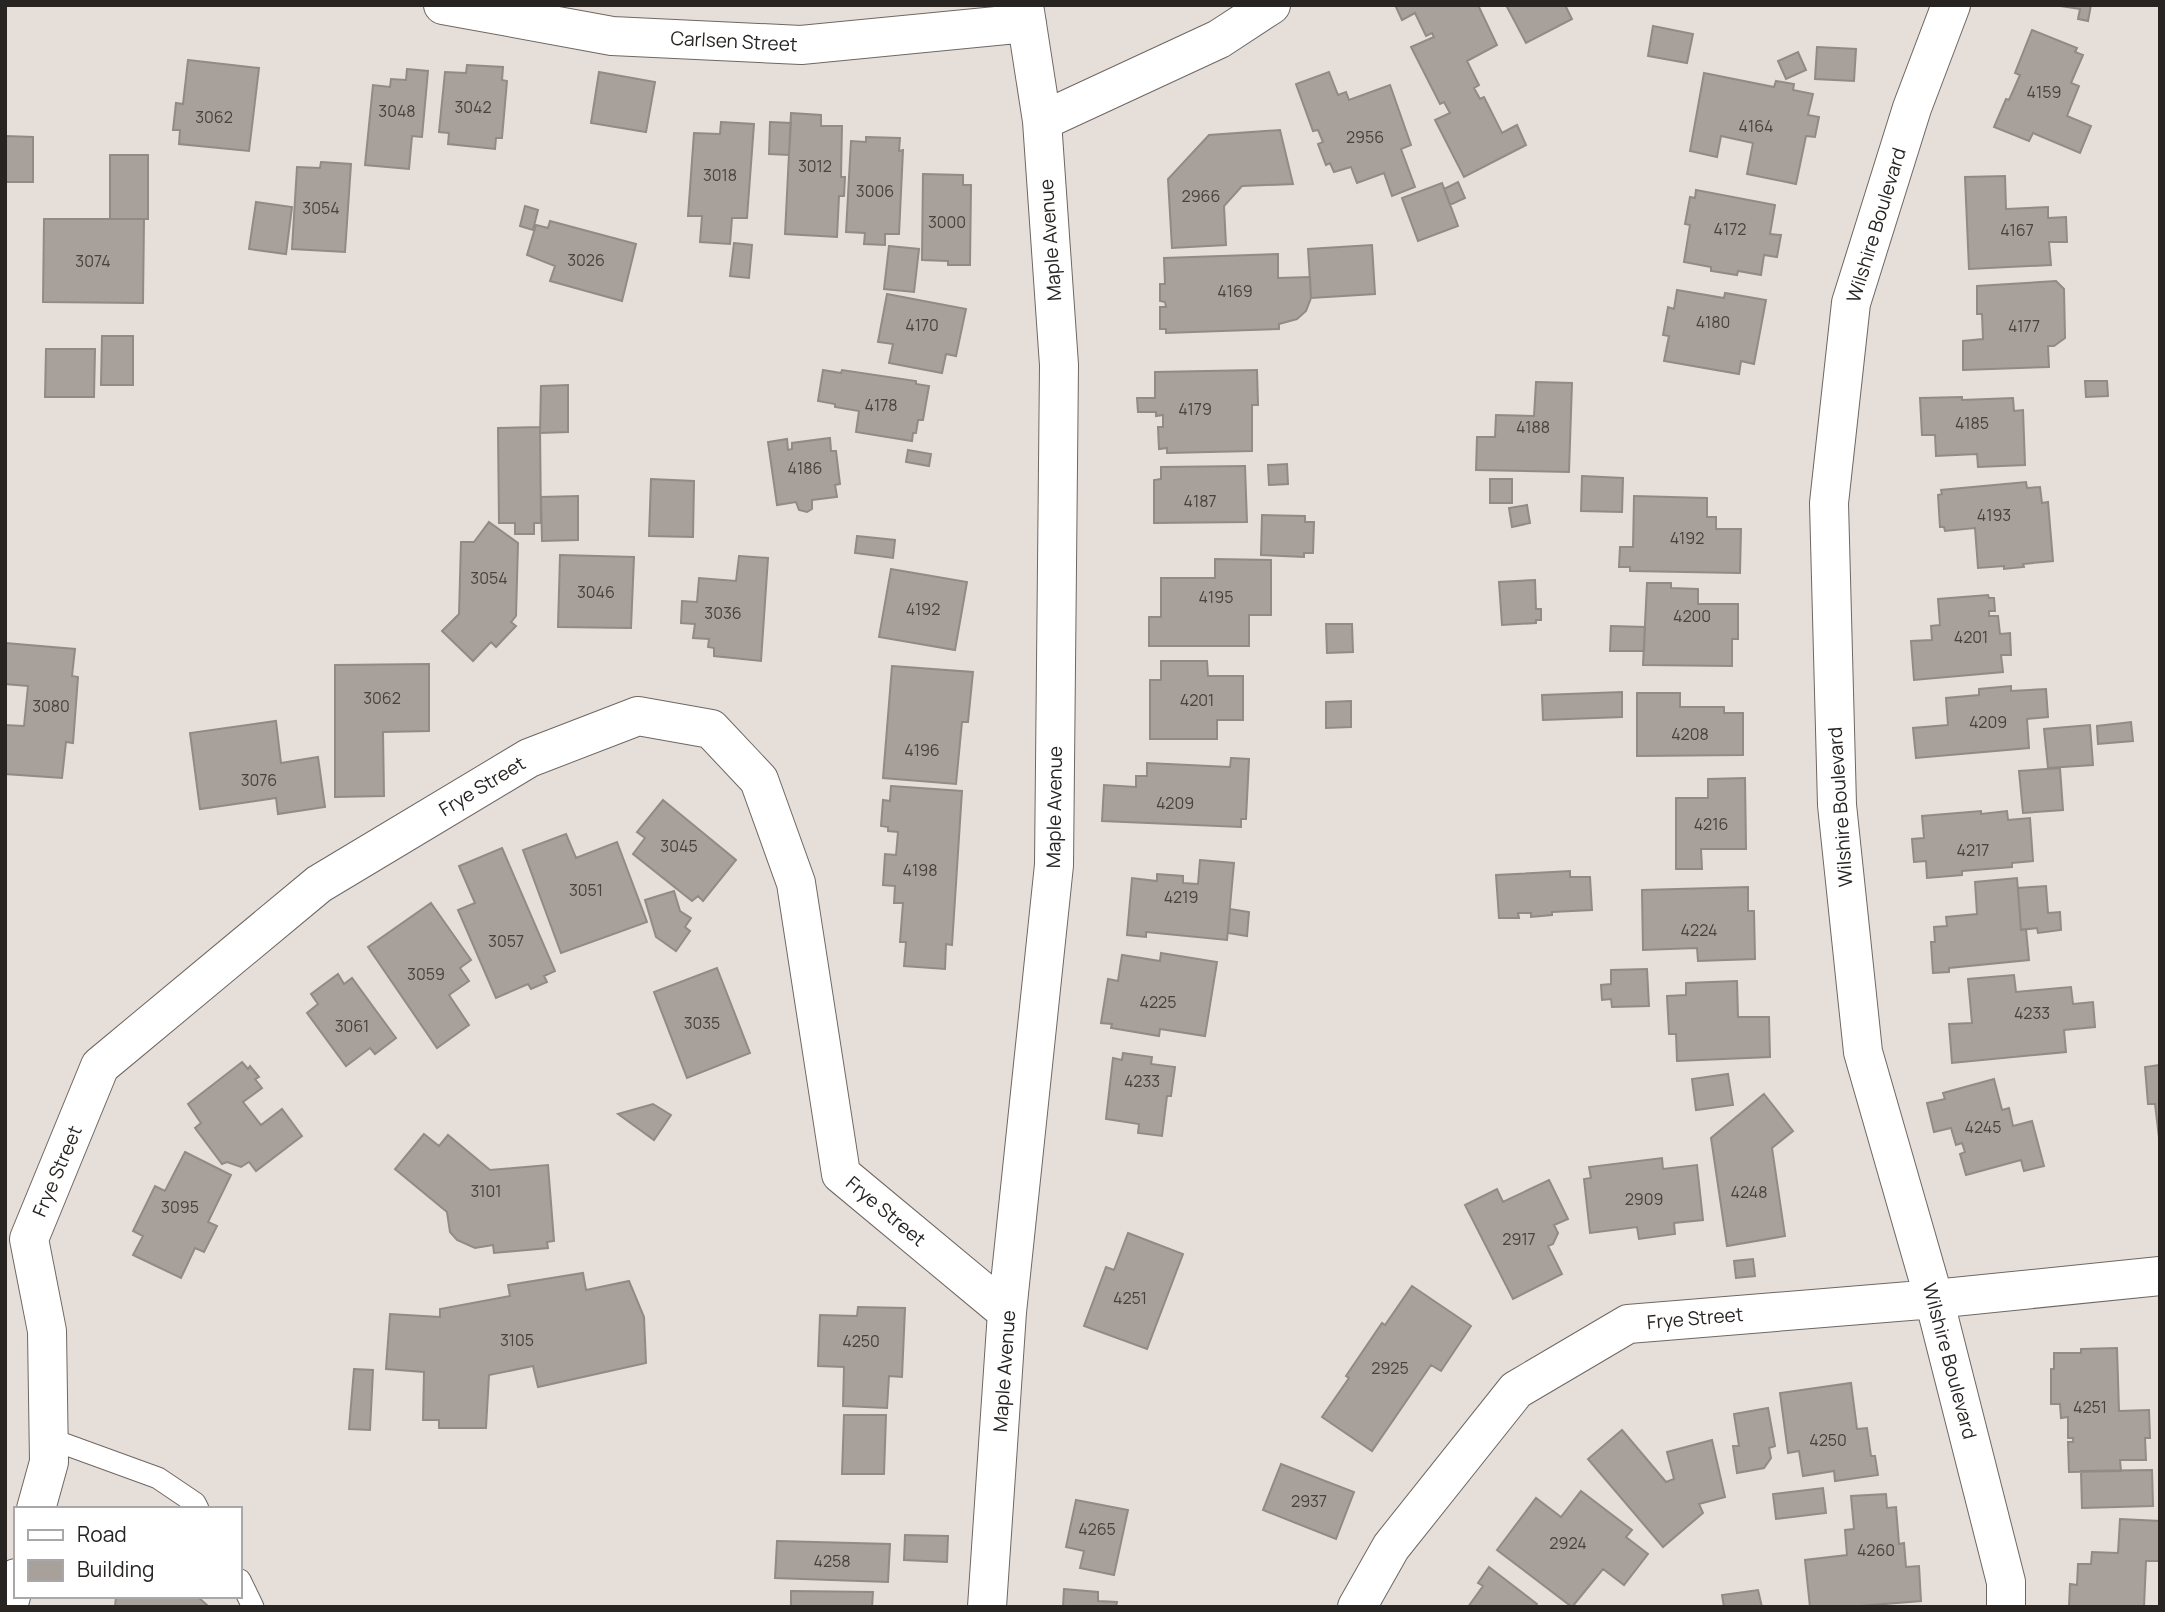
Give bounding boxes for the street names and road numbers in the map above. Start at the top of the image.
street label: Carlsen Street [670,25,798,57]
street label: Wilshire Boulevard [1840,144,1912,306]
street label: Maple Avenue [1033,178,1067,302]
street label: Wilshire Boulevard [1821,726,1859,888]
street label: Maple Avenue [1040,746,1068,868]
street label: Frye Street [434,750,530,822]
street label: Frye Street [26,1121,88,1221]
street label: Frye Street [841,1170,931,1252]
street label: Wilshire Boulevard [1917,1280,1983,1442]
street label: Frye Street [1646,1301,1744,1335]
street label: Maple Avenue [987,1309,1021,1433]

